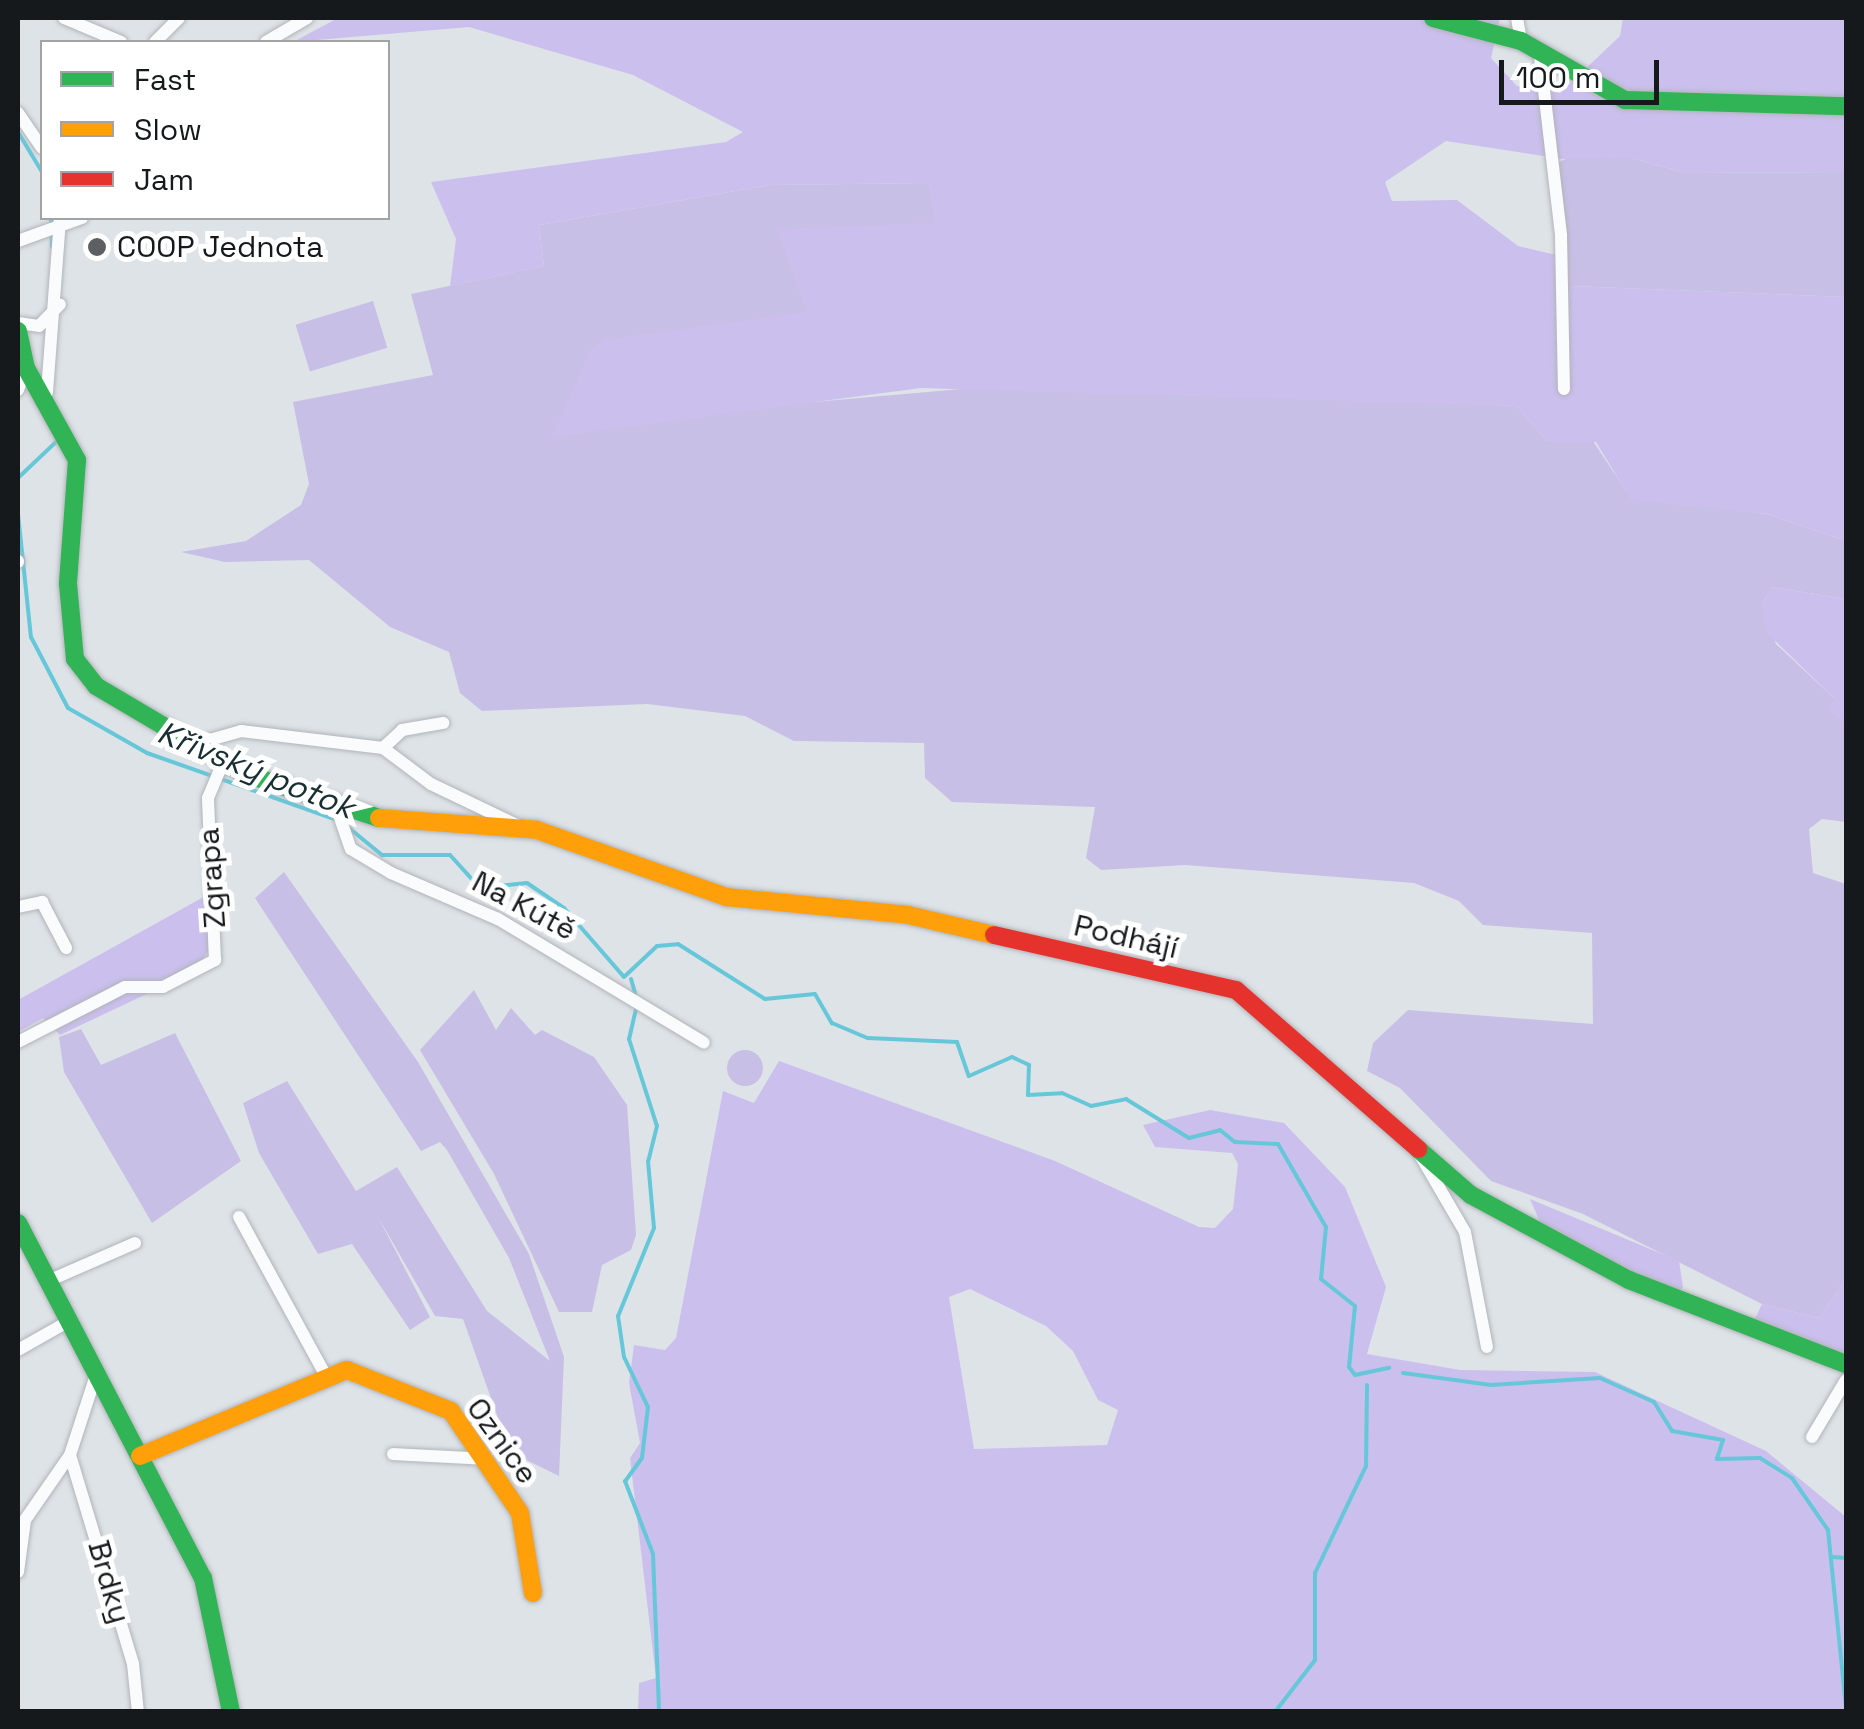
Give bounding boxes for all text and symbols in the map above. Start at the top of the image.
legend [40,40,390,220]
scale bar [1504,40,1664,102]
text: 100 m [1516,58,1601,97]
text: Fast [134,60,196,99]
text: Slow [134,110,202,149]
text: Jam [134,160,194,199]
place label: COOP Jednota [117,229,324,265]
marker: COOP Jednota [86,236,108,258]
water label: Křivský potok [152,713,360,827]
street label: Zgrapa [191,826,233,930]
street label: Na Kútě [466,864,582,948]
street label: Podhájí [1070,908,1182,966]
street label: Oznice [459,1391,545,1491]
street label: Brdky [80,1536,138,1628]

